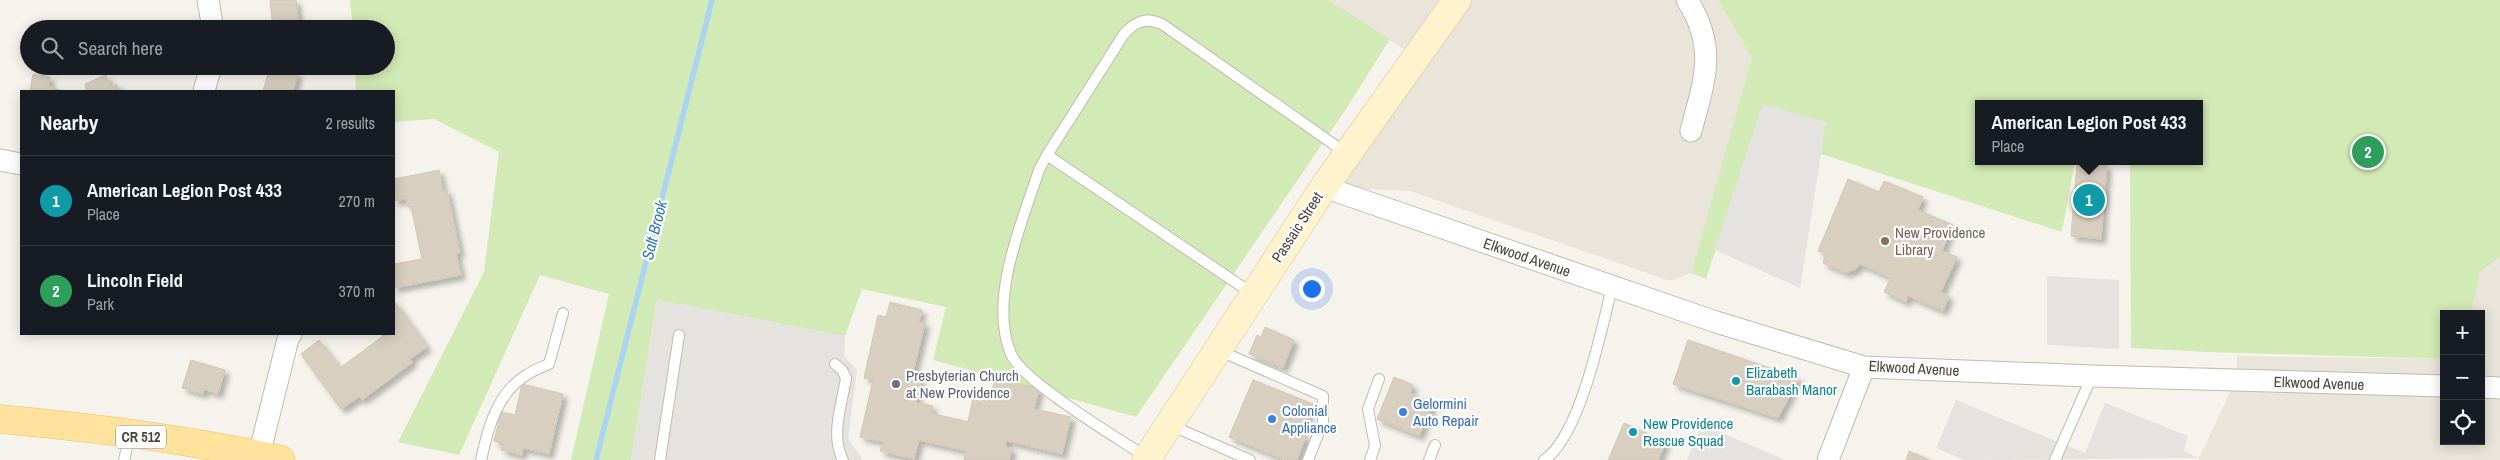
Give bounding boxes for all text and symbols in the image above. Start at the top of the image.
search box [20,20,395,75]
icon: search [38,34,66,62]
text: Search here [78,35,163,61]
popup [1975,100,2203,165]
text: Nearby [40,108,98,137]
text: American Legion Post 433 [1992,109,2186,135]
text: 2 results [325,112,375,134]
pin: 2 [2352,133,2384,171]
text: Place [1992,135,2024,157]
text: American Legion Post 433 [87,177,282,203]
pin: 1 [2073,181,2105,219]
street label: Passaic Street [1266,187,1328,266]
text: 1 [52,190,60,212]
text: 270 m [339,190,375,212]
water label: Salt Brook [636,198,672,262]
text: Place [87,203,120,225]
place label: New Providence Library [1895,222,1985,260]
street label: Elkwood Avenue [1481,232,1573,282]
marker: New Providence Library [1879,235,1891,247]
text: Lincoln Field [87,267,183,293]
your location [1299,276,1325,302]
text: 2 [52,280,60,302]
text: 370 m [339,280,375,302]
text: Park [87,293,114,315]
map controls [2440,310,2485,445]
button: + [2440,310,2485,355]
street label: Elkwood Avenue [1868,355,1960,381]
button: − [2440,355,2485,400]
place label: Elizabeth Barabash Manor [1746,362,1837,400]
place label: Presbyterian Church at New Providence [906,365,1019,403]
street label: Elkwood Avenue [2273,371,2365,395]
marker: Elizabeth Barabash Manor [1730,375,1742,387]
marker: Presbyterian Church at New Providence [890,378,902,390]
place label: Gelormini Auto Repair [1412,393,1479,431]
place label: Colonial Appliance [1281,400,1337,438]
button: locate [2440,400,2485,445]
marker: Gelormini Auto Repair [1397,406,1409,418]
marker: Colonial Appliance [1266,413,1278,425]
place label: New Providence Rescue Squad [1643,413,1733,451]
road number: CR 512 [116,426,166,448]
marker: New Providence Rescue Squad [1627,426,1639,438]

